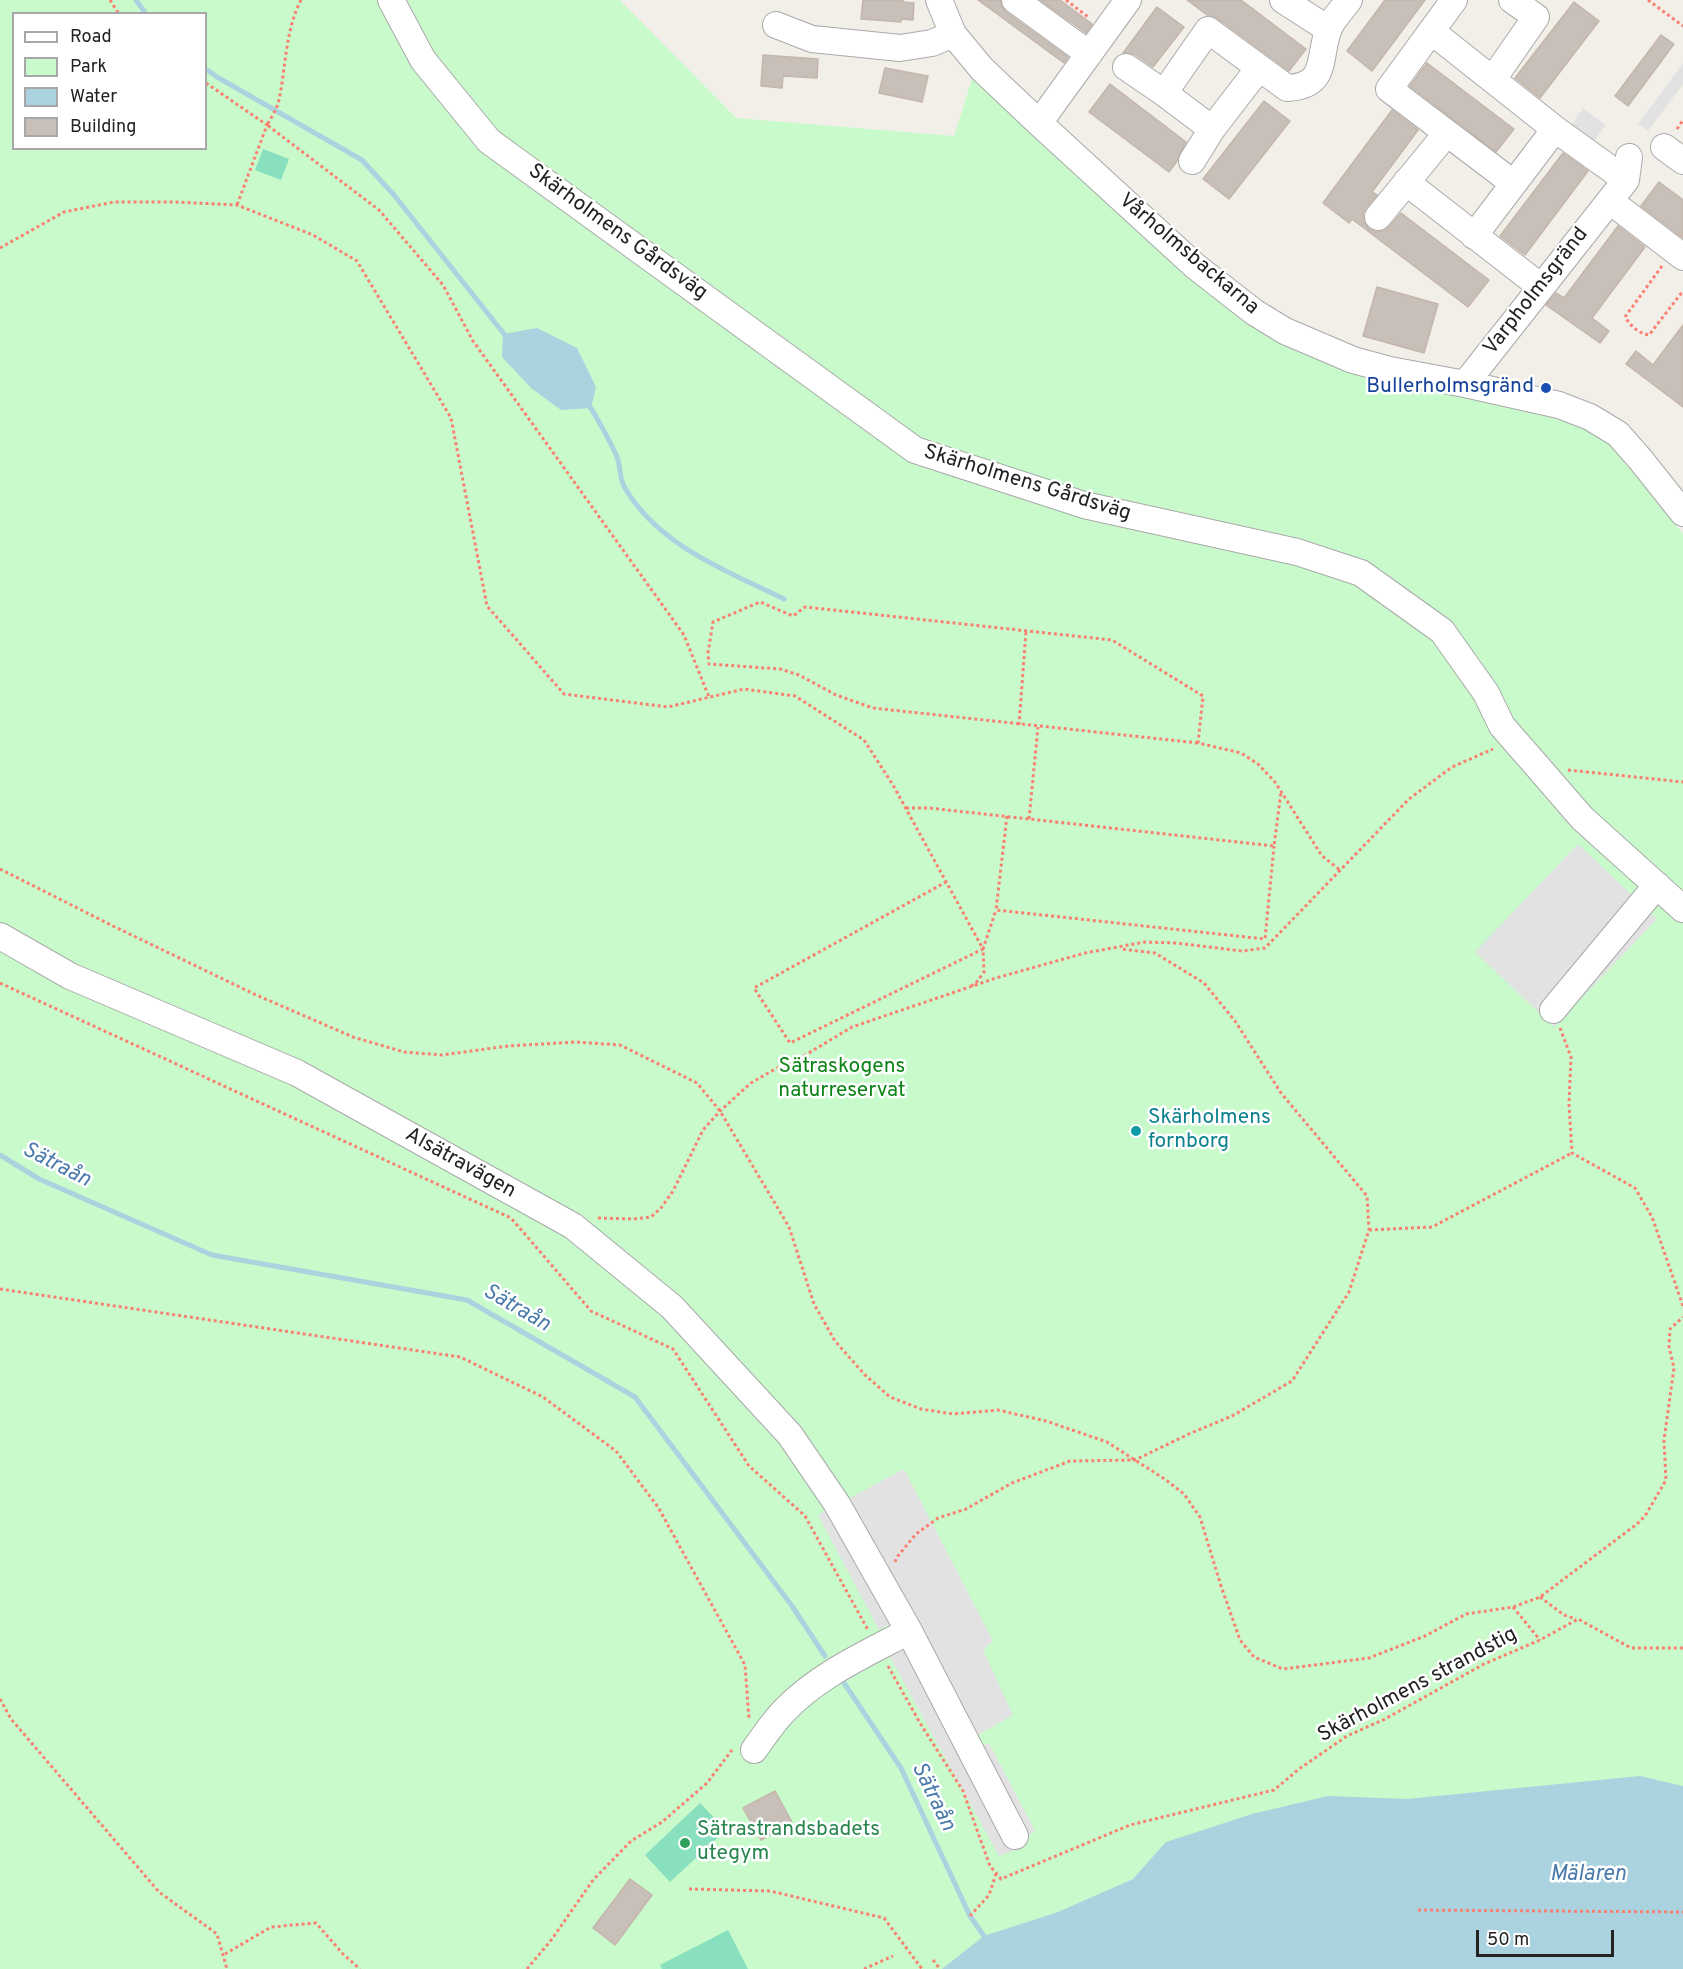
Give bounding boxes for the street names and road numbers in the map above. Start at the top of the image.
street label: Skärholmens Gårdsväg [522,159,712,307]
street label: Vårholmsbackarna [1113,189,1263,321]
street label: Varpholmsgränd [1479,223,1595,361]
street label: Skärholmens Gårdsväg [920,440,1134,528]
street label: Alsätravägen [400,1123,520,1205]
street label: Skärholmens strandstig [1314,1623,1522,1749]

